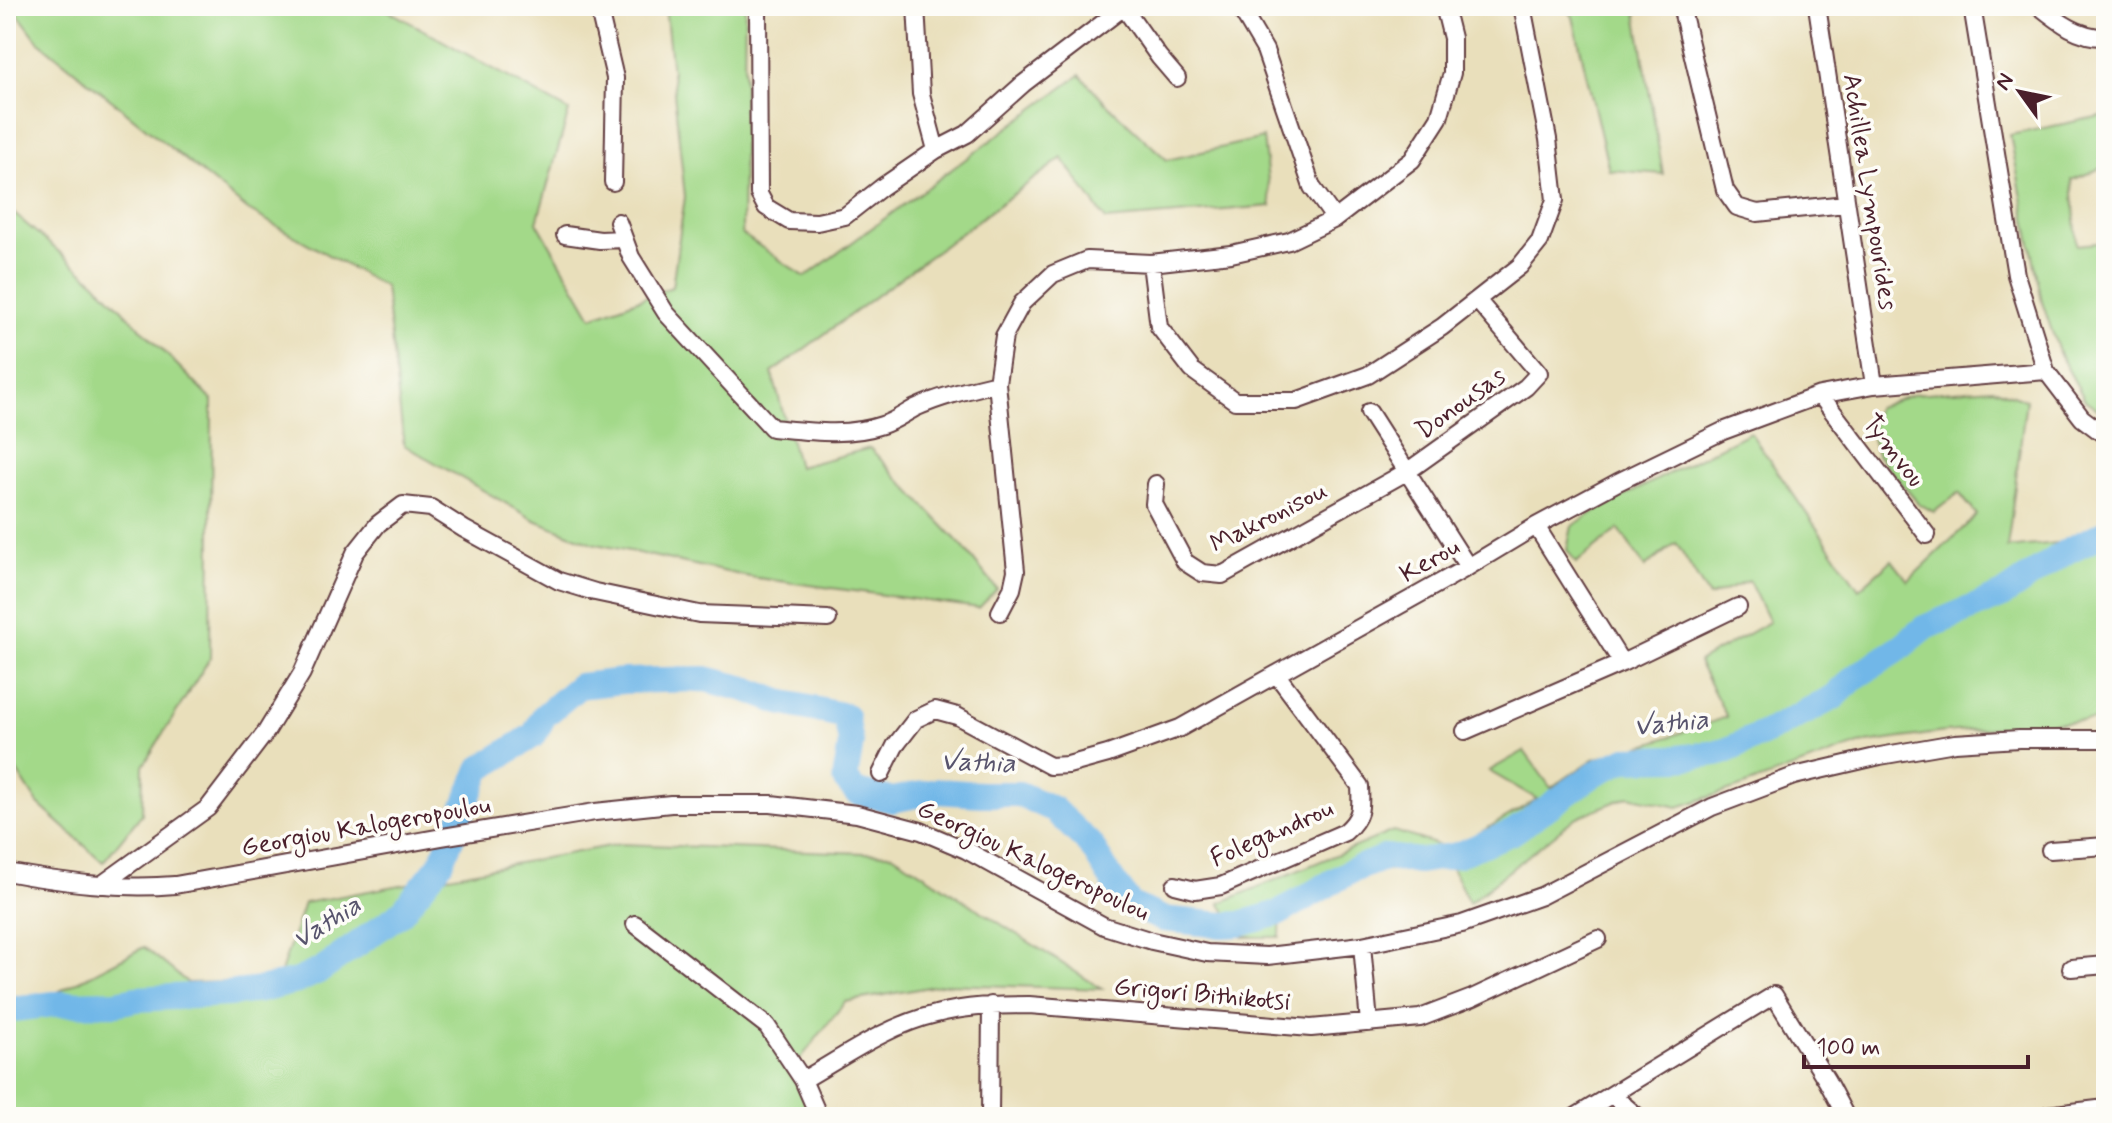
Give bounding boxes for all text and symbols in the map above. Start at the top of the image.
north arrow [1980,52,2060,132]
text: N [1989,68,2021,96]
street label: Achillea Lympourides [1834,71,1904,313]
street label: Donousas [1409,360,1513,448]
street label: Tymvou [1854,408,1932,494]
street label: Makronisou [1205,474,1333,562]
street label: Kerou [1394,530,1466,592]
water label: Vathia [1632,702,1710,746]
water label: Vathia [940,743,1016,783]
street label: Georgiou Kalogeropoulou [239,788,494,868]
street label: Georgiou Kalogeropoulou [910,792,1155,932]
street label: Folegandrou [1205,792,1340,878]
water label: Vathia [285,887,369,959]
street label: Grigori Bithikotsi [1112,970,1292,1022]
scale bar [1804,1019,2028,1069]
text: 100 m [1816,1033,1880,1064]

